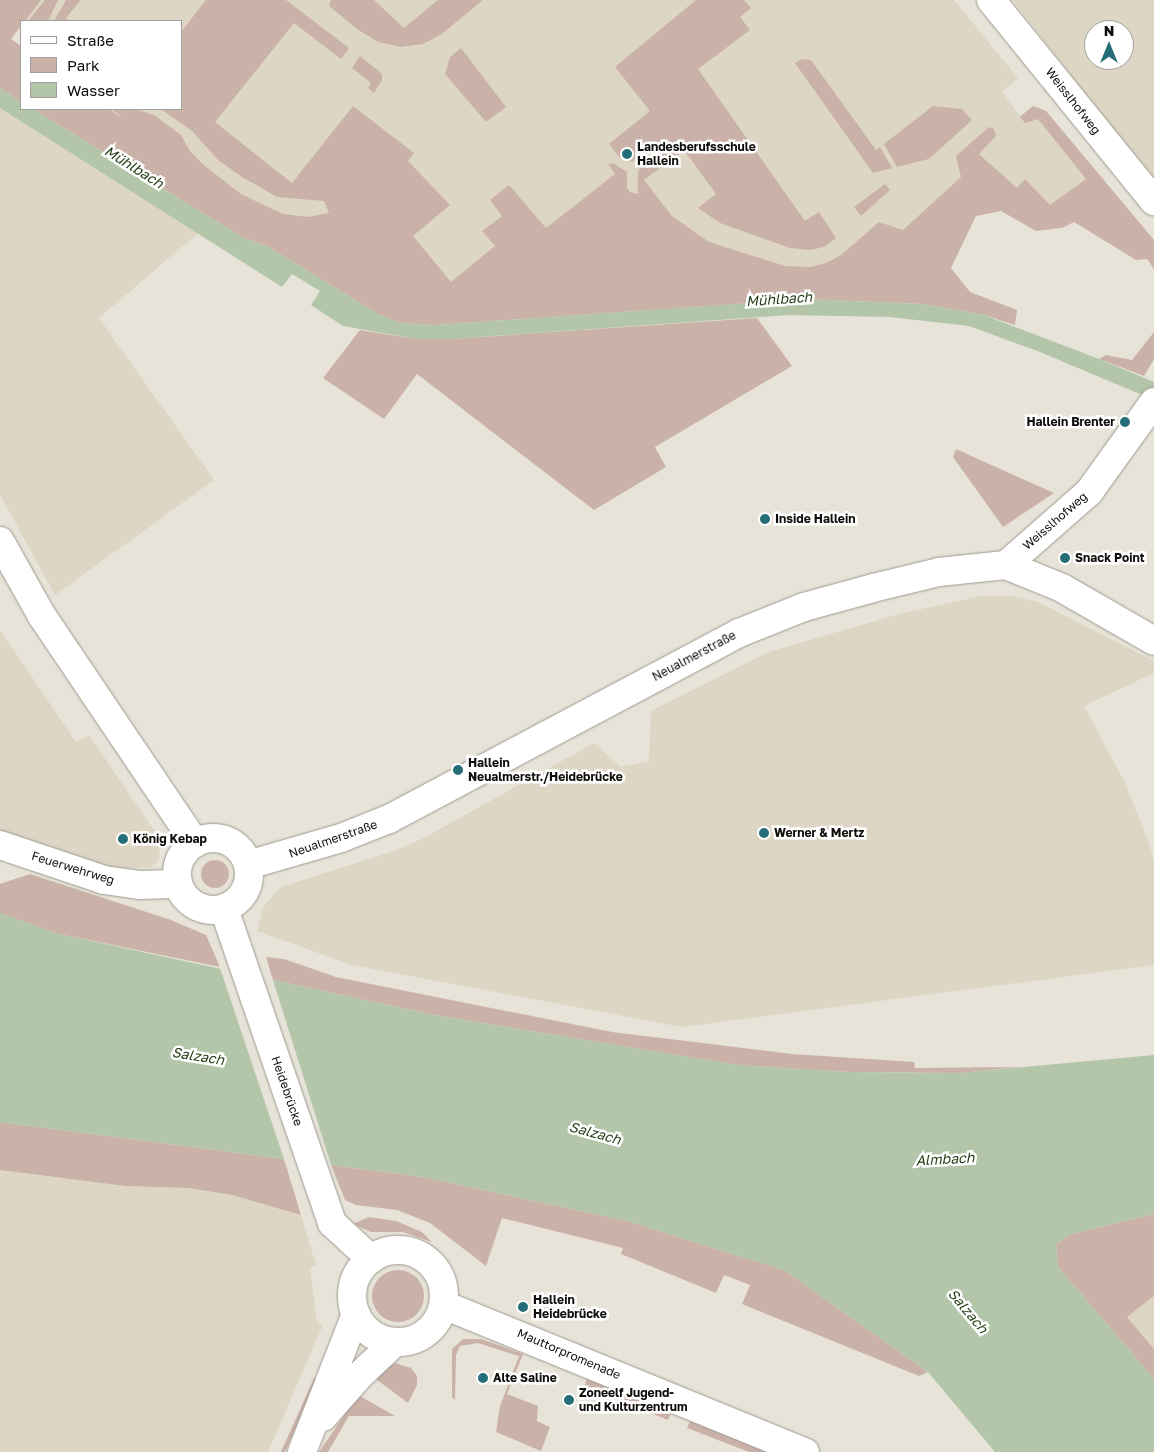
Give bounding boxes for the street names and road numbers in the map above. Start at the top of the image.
street label: Weisslhofweg [1042,65,1104,137]
street label: Weisslhofweg [1020,489,1090,553]
street label: Neualmerstraße [650,628,738,684]
street label: Neualmerstraße [287,817,379,861]
street label: Feuerwehrweg [30,849,116,887]
street label: Heidebrücke [268,1054,306,1128]
street label: Mauttorpromenade [515,1326,623,1382]

